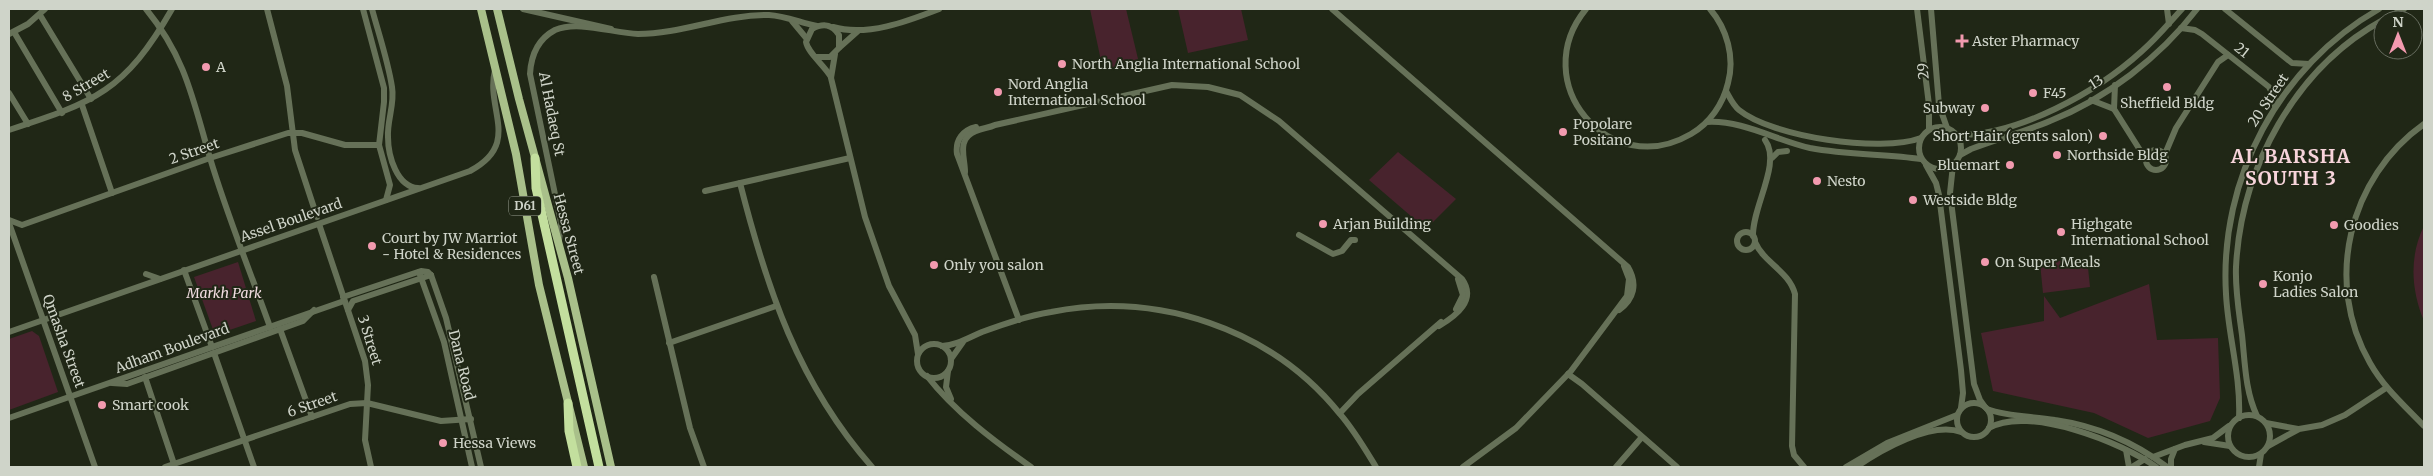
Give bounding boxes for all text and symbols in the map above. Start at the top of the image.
north arrow [2373,10,2423,60]
text: N [2392,13,2404,31]
place label: Aster Pharmacy [1971,32,2080,50]
marker: Aster Pharmacy [1956,35,1968,47]
street label: 21 [2231,39,2253,61]
place label: North Anglia International School [1072,55,1301,73]
place label: A [215,58,226,76]
marker: North Anglia International School [1056,58,1068,70]
marker: A [200,61,212,73]
street label: 29 [1913,62,1933,80]
street label: 8 Street [59,64,113,106]
street label: Al Hadaeq St [535,69,569,158]
street label: 20 Street [2244,69,2293,130]
street label: 13 [2085,71,2107,93]
place label: Nord Anglia International School [1008,75,1147,109]
marker: Sheffield Bldg [2161,81,2173,93]
place label: F45 [2043,84,2066,102]
marker: Nord Anglia International School [992,86,1004,98]
marker: F45 [2027,87,2039,99]
place label: Sheffield Bldg [2120,94,2215,112]
place label: Subway [1923,99,1976,117]
marker: Subway [1979,102,1991,114]
place label: Popolare Positano [1573,115,1632,149]
marker: Popolare Positano [1557,126,1569,138]
place label: Short Hair (gents salon) [1932,127,2093,145]
marker: Short Hair (gents salon) [2097,130,2109,142]
street label: 2 Street [167,134,222,168]
district label: AL BARSHA SOUTH 3 [2230,144,2351,190]
place label: Northside Bldg [2067,146,2168,164]
marker: Northside Bldg [2051,149,2063,161]
place label: Bluemart [1937,156,2001,174]
marker: Bluemart [2004,159,2016,171]
place label: Nesto [1827,172,1865,190]
marker: Nesto [1811,175,1823,187]
street label: Hessa Street [550,191,589,277]
place label: Westside Bldg [1922,191,2018,209]
street label: Assel Boulevard [237,194,345,246]
marker: Westside Bldg [1907,194,1919,206]
road number: D61 [509,197,541,216]
place label: Arjan Building [1332,215,1432,233]
place label: Highgate International School [2071,215,2210,249]
place label: Goodies [2344,216,2399,234]
marker: Arjan Building [1317,218,1329,230]
marker: Goodies [2328,219,2340,231]
marker: Highgate International School [2055,226,2067,238]
place label: Court by JW Marriot - Hotel & Residences [382,229,521,263]
marker: Court by JW Marriot - Hotel & Residences [366,240,378,252]
place label: On Super Meals [1995,253,2100,271]
place label: Only you salon [944,256,1044,274]
marker: On Super Meals [1979,256,1991,268]
marker: Only you salon [928,259,940,271]
place label: Konjo Ladies Salon [2273,267,2358,301]
marker: Konjo Ladies Salon [2257,278,2269,290]
park label: Markh Park [185,284,262,302]
street label: Qmasha Street [39,292,89,391]
street label: 3 Street [354,313,386,368]
street label: Adham Boulevard [111,319,232,377]
street label: Dana Road [445,328,480,403]
street label: 6 Street [285,387,340,421]
place label: Smart cook [112,396,189,414]
marker: Smart cook [96,399,108,411]
place label: Hessa Views [453,434,536,452]
marker: Hessa Views [437,437,449,449]

